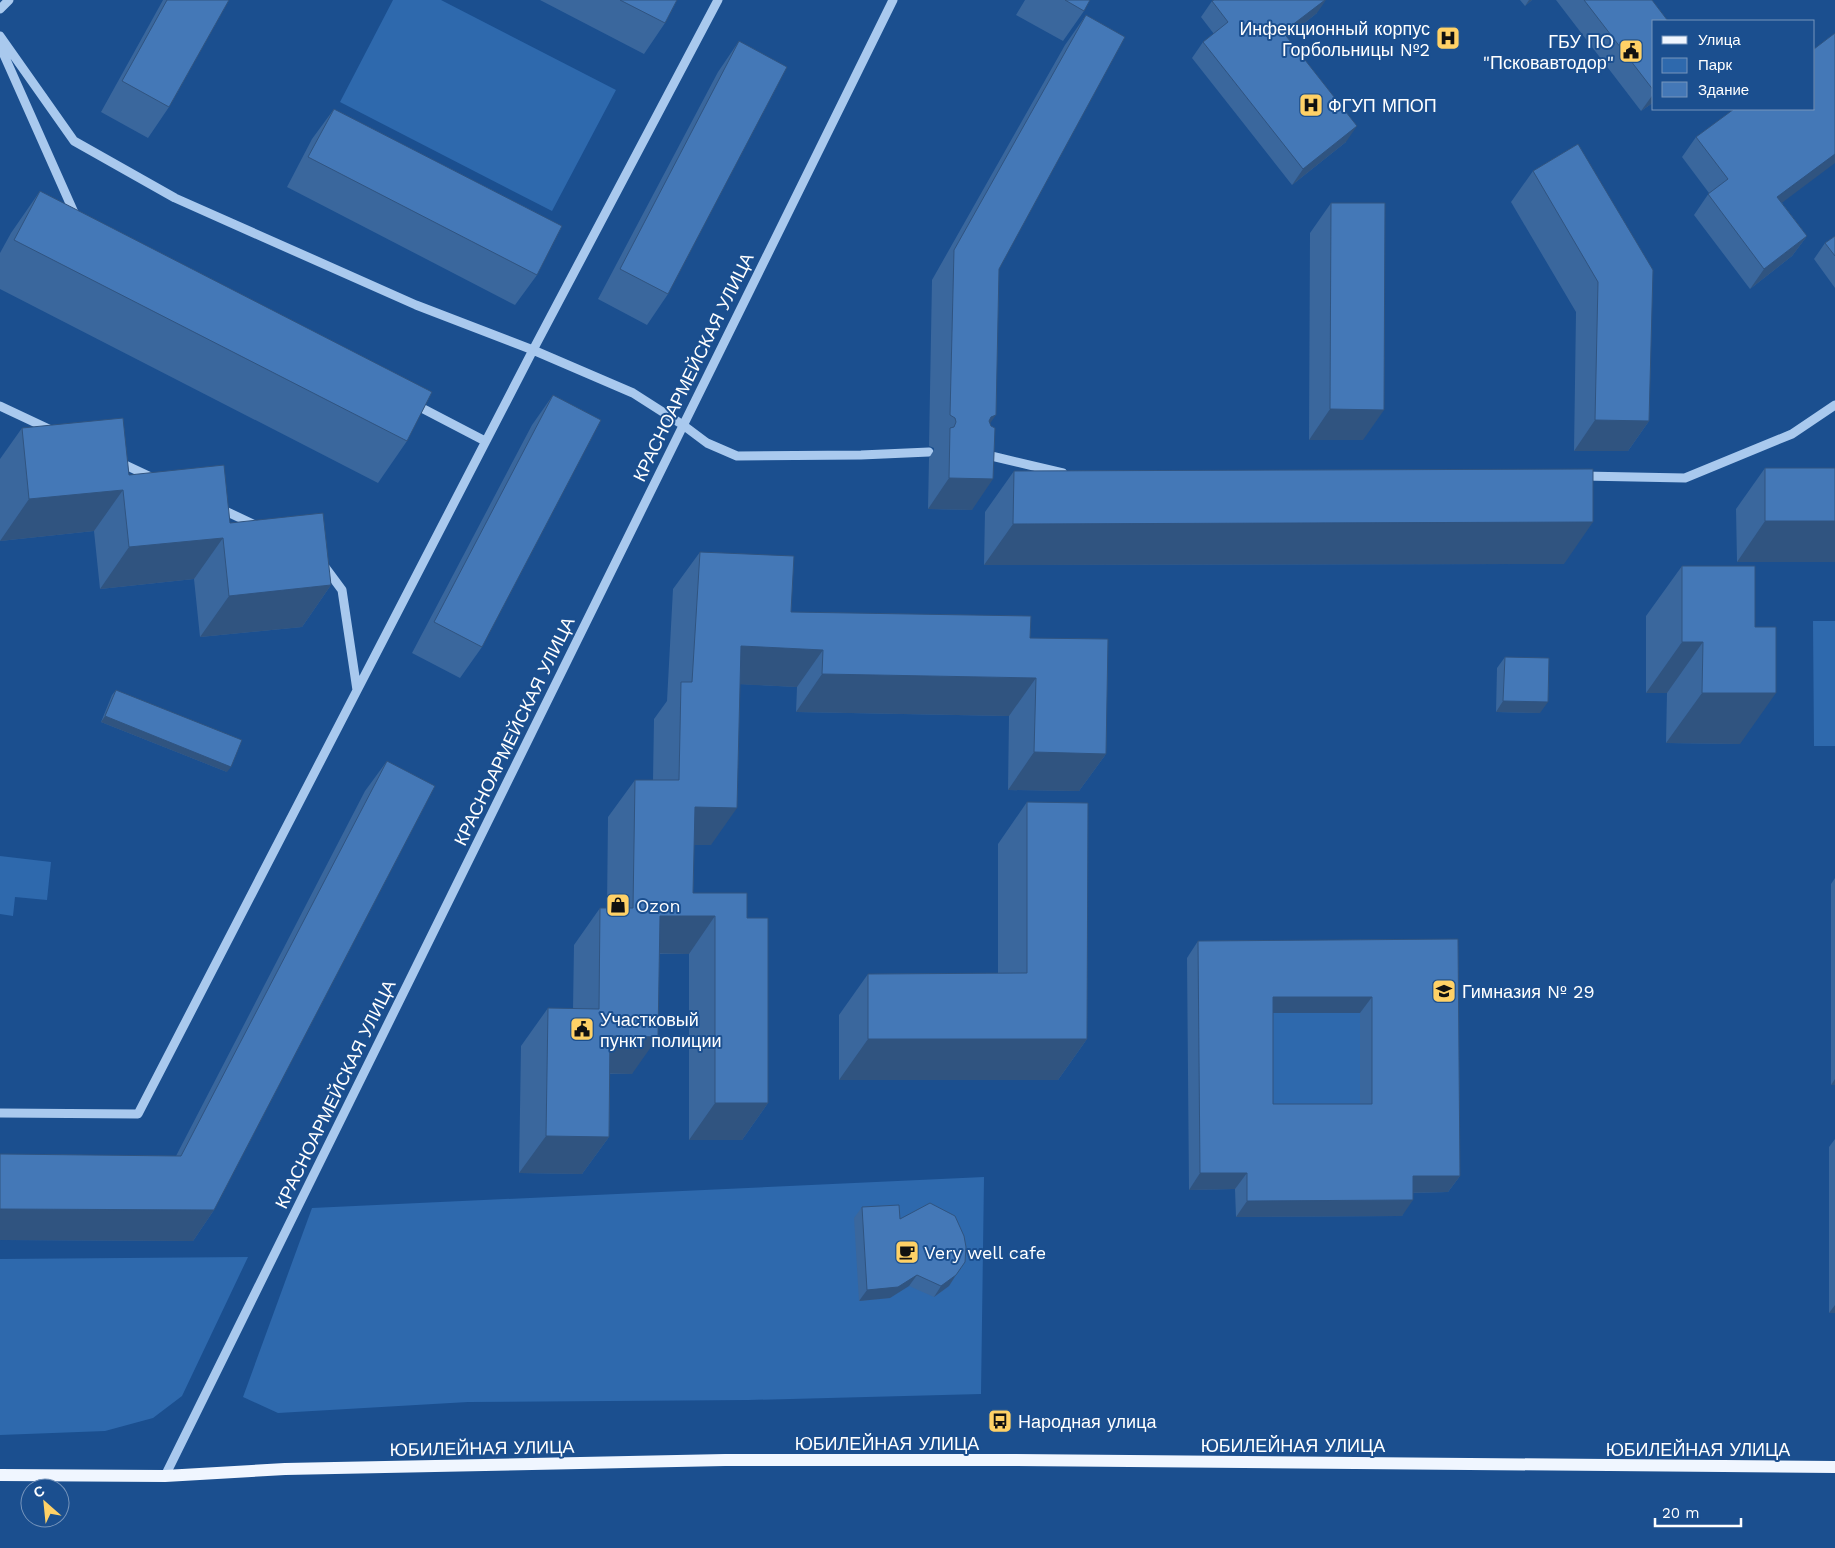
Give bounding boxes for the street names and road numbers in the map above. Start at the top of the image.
street label: КРАСНОАРМЕЙСКАЯ УЛИЦА [628,249,758,485]
street label: КРАСНОАРМЕЙСКАЯ УЛИЦА [449,613,579,849]
street label: КРАСНОАРМЕЙСКАЯ УЛИЦА [270,976,400,1212]
street label: ЮБИЛЕЙНАЯ УЛИЦА [795,1433,979,1454]
street label: ЮБИЛЕЙНАЯ УЛИЦА [1201,1435,1385,1456]
street label: ЮБИЛЕЙНАЯ УЛИЦА [389,1436,575,1460]
street label: ЮБИЛЕЙНАЯ УЛИЦА [1606,1439,1790,1460]

